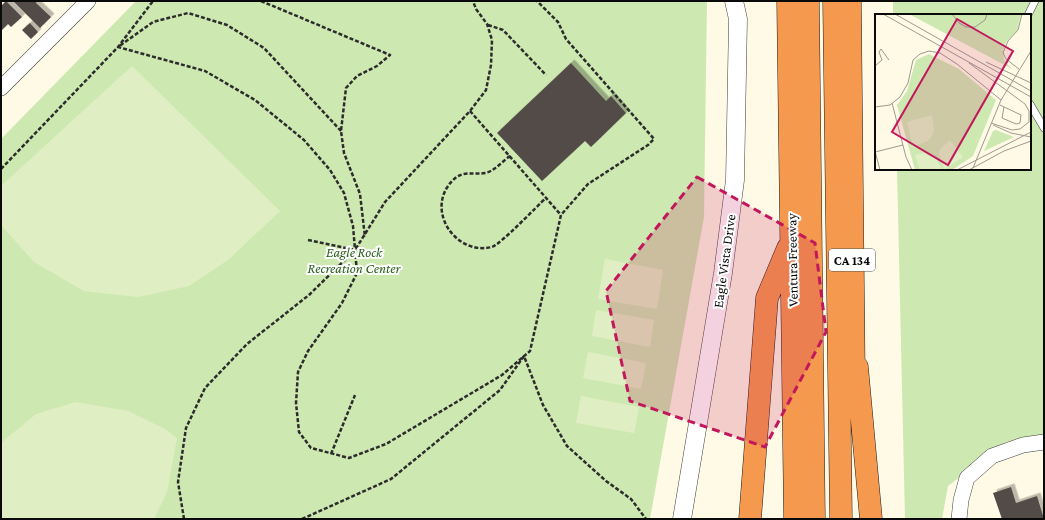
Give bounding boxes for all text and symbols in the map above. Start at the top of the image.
inset map [875,14,1031,170]
street label: Ventura Freeway [783,212,801,307]
street label: Eagle Vista Drive [710,213,738,309]
park label: Eagle Rock Recreation Center [308,244,402,276]
road number: CA 134 [829,249,875,271]

